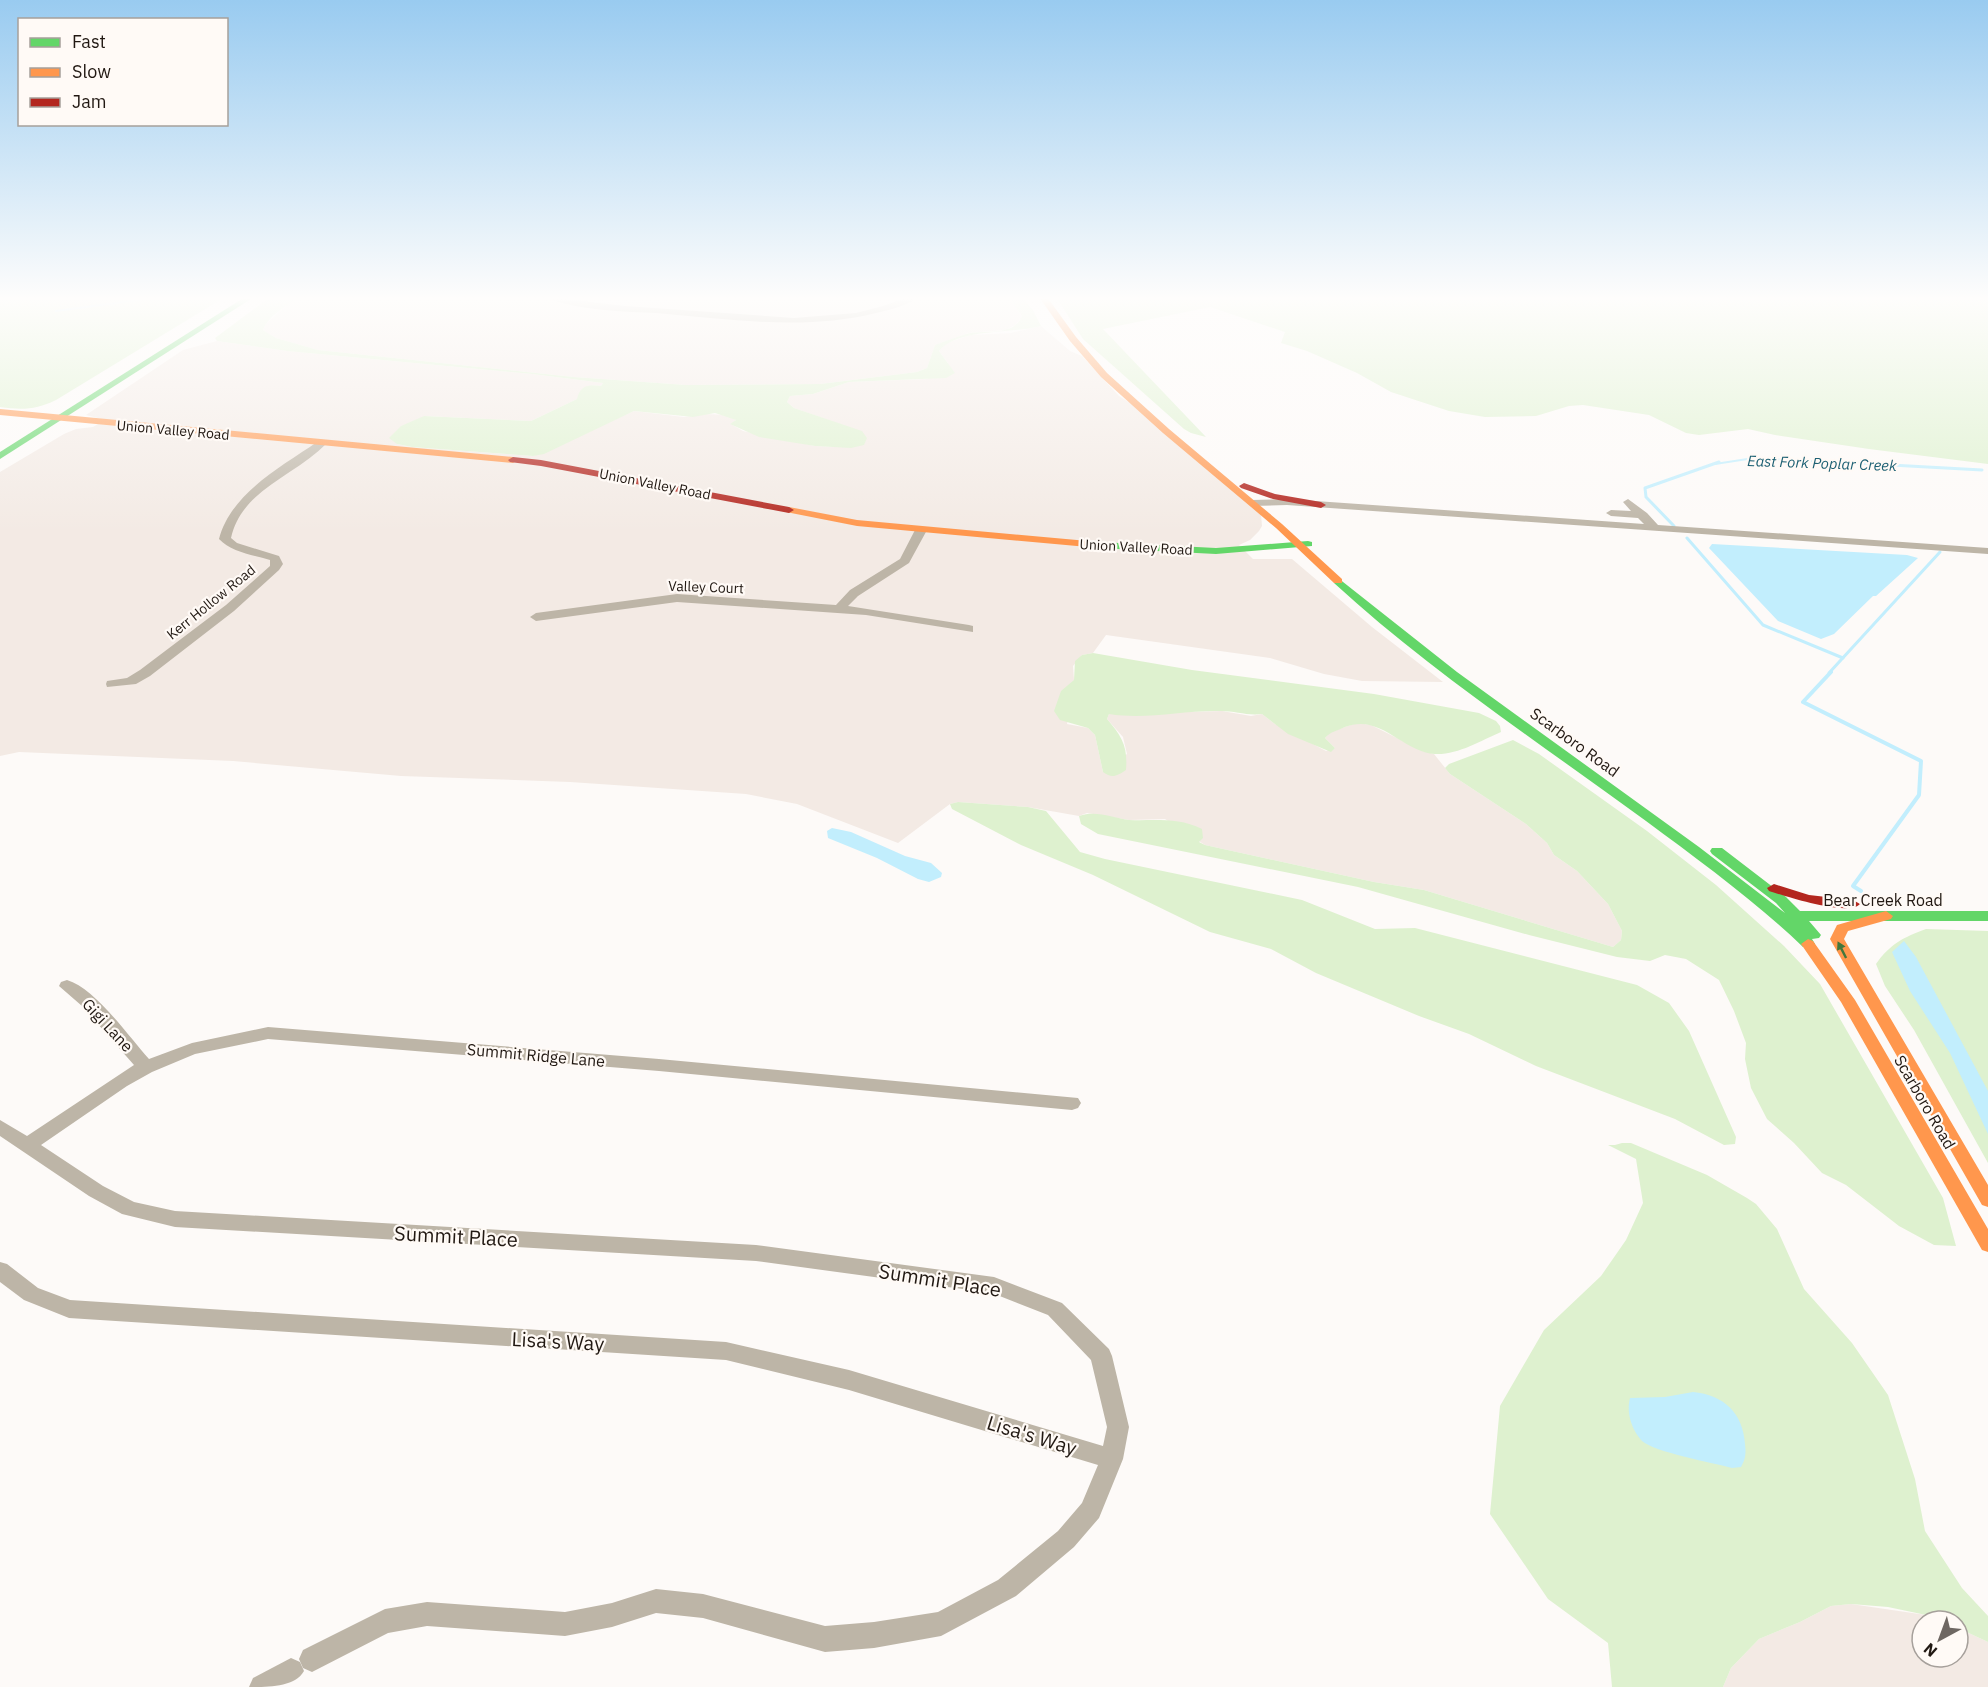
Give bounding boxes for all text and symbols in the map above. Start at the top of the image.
legend [18,18,228,126]
text: Fast [72,30,106,53]
text: Slow [72,60,111,83]
text: Jam [72,90,107,113]
street label: Union Valley Road [116,416,230,444]
water label: East Fork Poplar Creek [1747,451,1897,475]
street label: Union Valley Road [598,464,712,504]
street label: Union Valley Road [1079,535,1193,559]
street label: Kerr Hollow Road [163,561,259,643]
street label: Valley Court [668,577,744,597]
street label: Scarboro Road [1527,703,1623,781]
street label: Bear Creek Road [1823,890,1943,910]
one-way arrow [1837,941,1847,958]
street label: Gigi Lane [78,994,138,1056]
street label: Summit Ridge Lane [466,1039,606,1071]
street label: Scarboro Road [1890,1051,1960,1153]
street label: Summit Place [393,1219,519,1253]
street label: Summit Place [877,1257,1003,1303]
street label: Lisa's Way [511,1325,605,1357]
street label: Lisa's Way [984,1409,1080,1461]
north arrow [1910,1609,1970,1669]
text: N [1919,1639,1941,1662]

